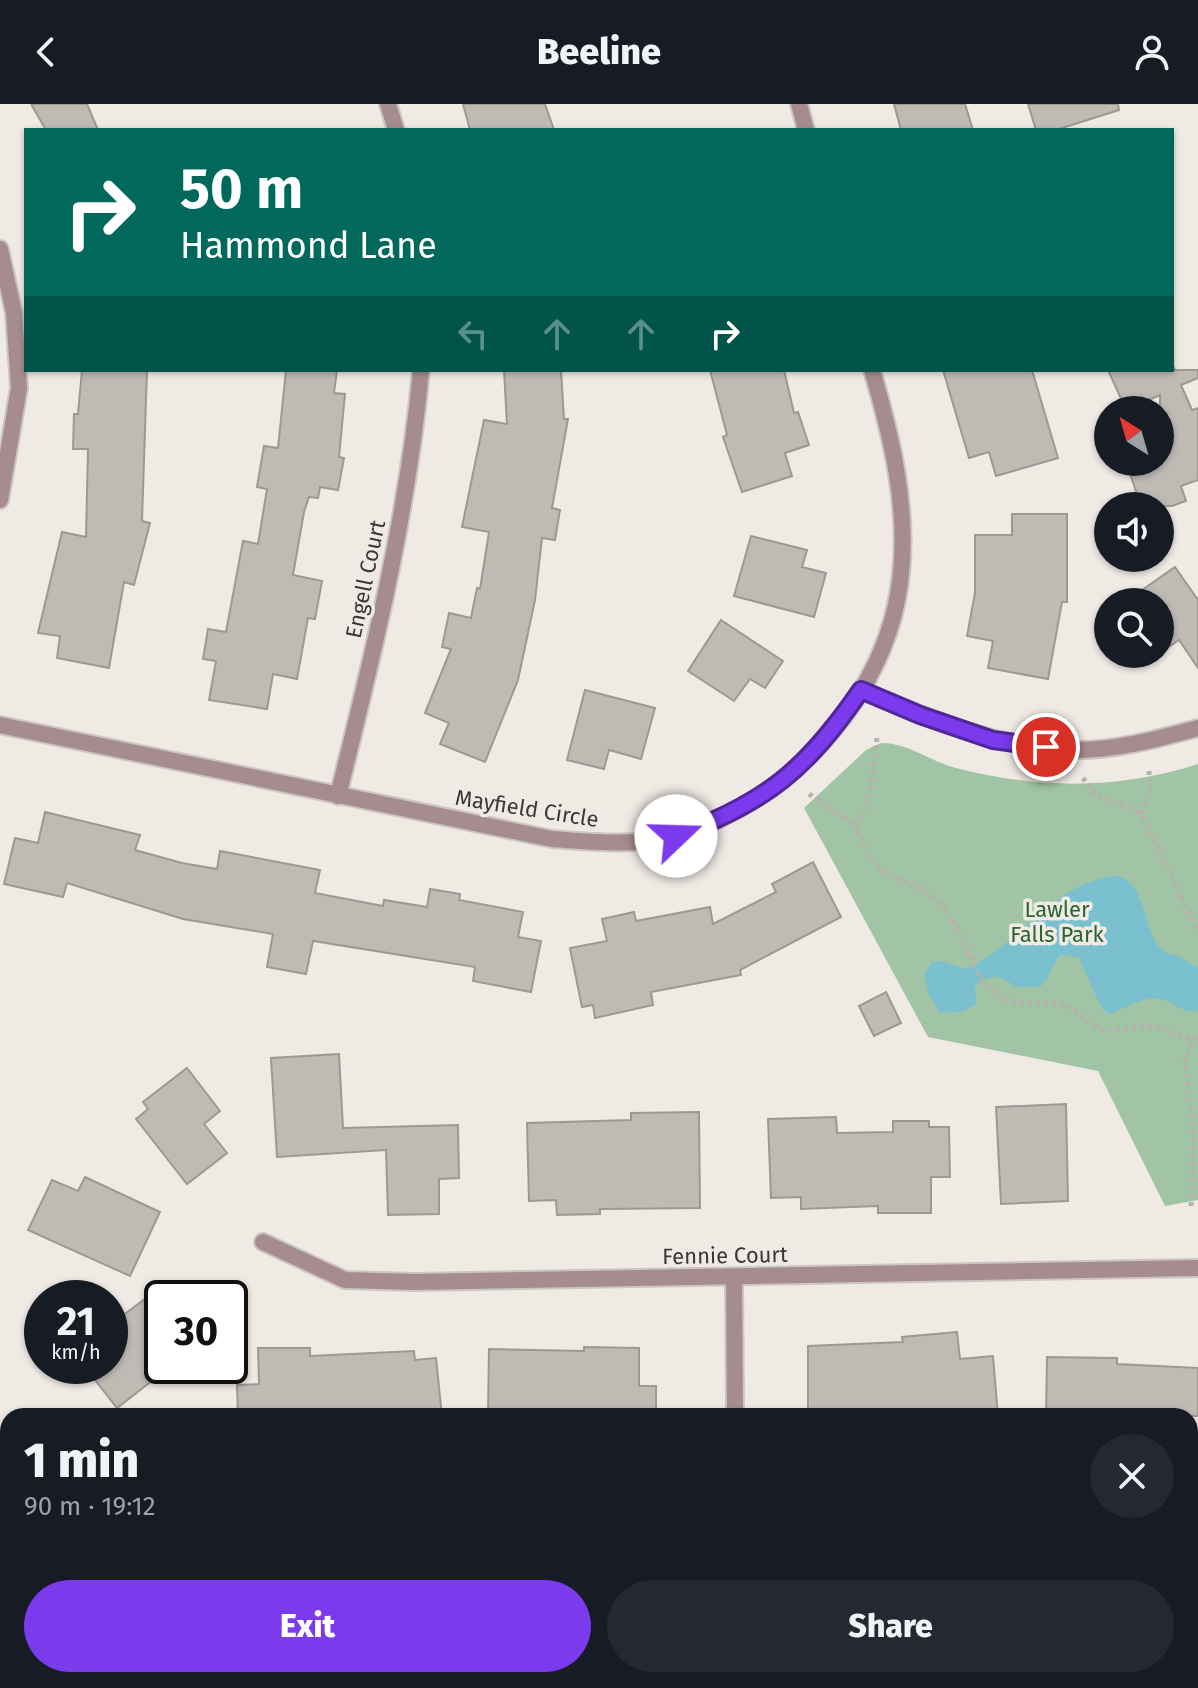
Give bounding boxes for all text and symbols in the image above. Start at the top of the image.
icon: back [24,30,68,74]
text: Beeline [537,30,661,74]
icon: person [1130,30,1174,74]
text: 50 m [180,156,303,223]
icon: right [48,160,152,264]
text: Hammond Lane [180,224,437,268]
icon: left [451,312,495,356]
icon: ahead [535,312,579,356]
icon: ahead [619,312,663,356]
icon: right [703,312,747,356]
north arrow [1094,396,1174,476]
map controls [1094,396,1174,668]
button: sound [1094,492,1174,572]
street label: Engell Court [340,517,391,641]
button: search [1094,588,1174,668]
pin [1012,713,1080,781]
icon: arrive [1024,725,1068,769]
street label: Mayfield Circle [453,784,601,833]
position arrow [634,794,718,878]
park label: Lawler Falls Park [1010,896,1104,948]
street label: Fennie Court [662,1241,788,1270]
speed limit sign: 30 [144,1280,248,1384]
text: 21 [57,1298,95,1346]
text: km/h [51,1340,101,1364]
text: 1 min [24,1432,139,1490]
button: close [1090,1434,1174,1518]
text: 90 m · 19:12 [24,1491,156,1522]
button: Exit [24,1580,591,1672]
button: Share [607,1580,1174,1672]

